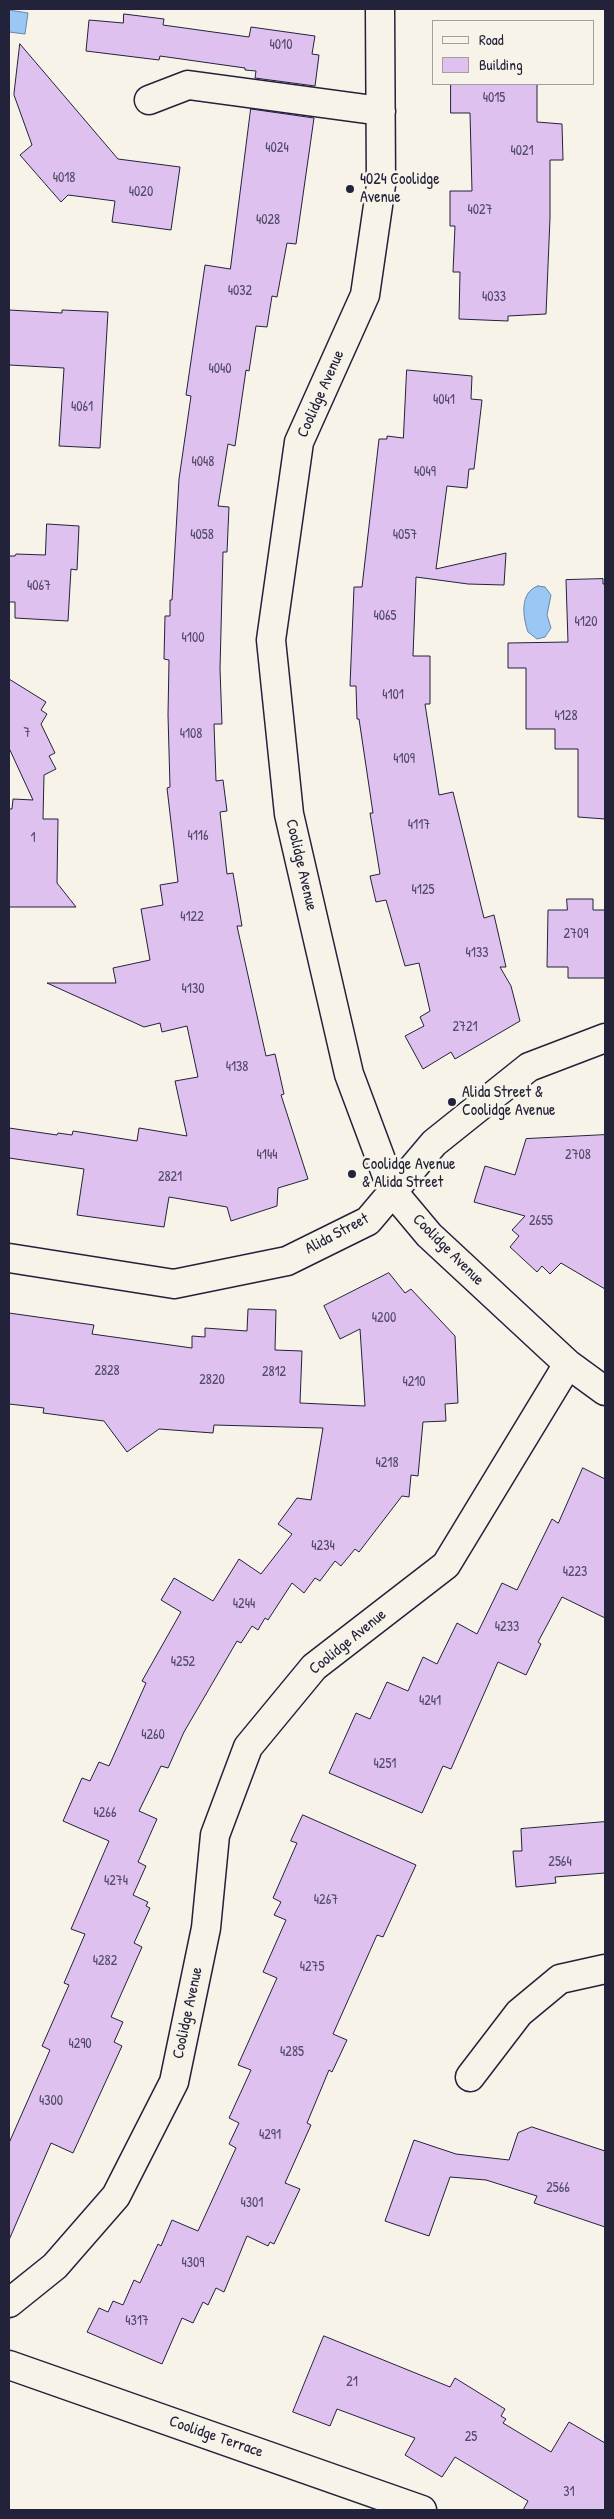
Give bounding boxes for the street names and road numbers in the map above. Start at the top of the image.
street label: Coolidge Avenue [293,347,349,441]
street label: Coolidge Avenue [281,817,321,913]
street label: Alida Street [302,1209,372,1259]
street label: Coolidge Avenue [408,1210,488,1290]
street label: Coolidge Avenue [306,1605,390,1679]
street label: Coolidge Avenue [169,1965,207,2061]
street label: Coolidge Terrace [167,2412,265,2462]

